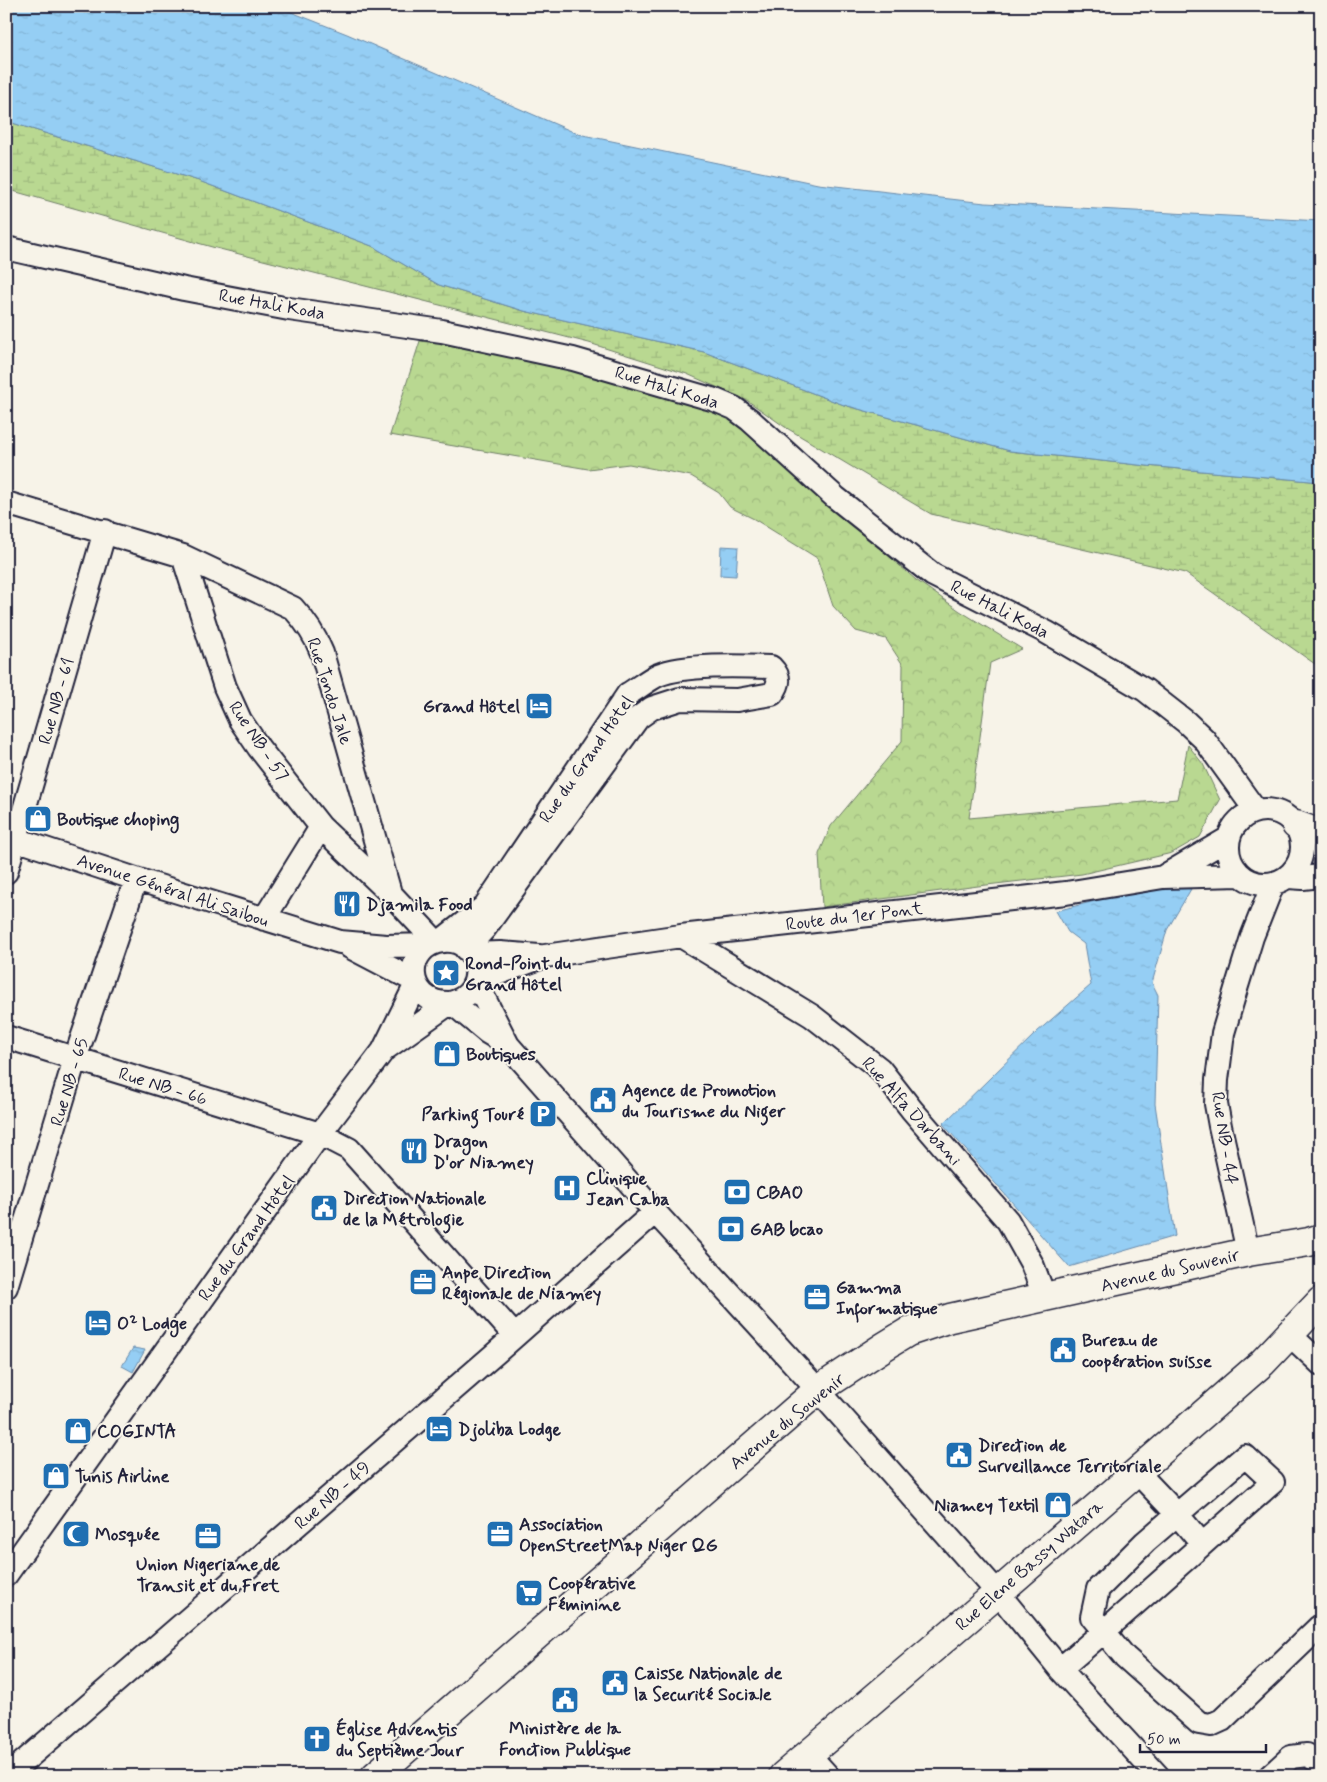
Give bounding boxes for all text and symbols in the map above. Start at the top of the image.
street label: Rue Hali Koda [217,284,327,326]
street label: Rue Hali Koda [612,361,722,415]
street label: Rue Hali Koda [946,575,1053,645]
street label: Rue Tondo Jale [300,635,358,748]
street label: Rue NB - 61 [33,655,81,748]
hotel icon: Grand Hôtel [524,691,554,721]
street label: Rue du Grand Hôtel [534,691,640,828]
place label: Grand Hôtel [423,695,521,719]
street label: Rue NB - 57 [222,697,294,786]
shop icon: Boutique choping [23,804,53,834]
place label: Boutique choping [57,808,179,834]
street label: Avenue Général Ali Saibou [74,849,272,933]
restaurant icon: Djamila Food [332,889,362,919]
place label: Djamila Food [366,893,473,917]
street label: Route du 1er Pont [784,897,924,937]
place label: Rond-Point du Grand Hôtel [465,952,571,997]
place icon: Rond-Point du Grand Hôtel [431,958,461,988]
street label: Rue NB - 65 [45,1035,95,1129]
shop icon: Boutiques [432,1039,462,1069]
place label: Boutiques [466,1043,536,1067]
street label: Rue Alfa Darbani [856,1052,967,1171]
street label: Rue NB - 66 [115,1062,210,1112]
place label: Agence de Promotion du Tourisme du Niger [622,1079,786,1126]
public building icon: Agence de Promotion du Tourisme du Niger [588,1085,618,1115]
street label: Rue NB - 44 [1205,1090,1243,1186]
parking icon: Parking Touré [528,1099,558,1129]
place label: Parking Touré [421,1103,524,1129]
place label: Dragon D'or Niamey [433,1130,534,1175]
restaurant icon: Dragon D'or Niamey [399,1136,429,1166]
place label: Clinique Jean Caba [586,1167,669,1212]
street label: Rue du Grand Hôtel [193,1171,301,1306]
hospital icon: Clinique Jean Caba [552,1173,582,1203]
bank icon: CBAO [722,1177,752,1207]
place label: CBAO [756,1181,803,1205]
place label: Direction Nationale de la Métrologie [343,1187,487,1234]
public building icon: Direction Nationale de la Métrologie [309,1193,339,1223]
bank icon: GAB bcao [716,1214,746,1244]
place label: GAB bcao [750,1218,823,1242]
street label: Avenue du Souvenir [1099,1243,1242,1299]
place label: Anpe Direction Régionale de Niamey [442,1261,601,1306]
office icon: Anpe Direction Régionale de Niamey [408,1267,438,1297]
place label: Gamma Informatique [836,1276,938,1323]
office icon: Gamma Informatique [802,1282,832,1312]
hotel icon: O² Lodge [83,1308,113,1338]
place label: O² Lodge [117,1312,187,1338]
place label: Bureau de coopération suisse [1082,1329,1212,1374]
public building icon: Bureau de coopération suisse [1048,1335,1078,1365]
street label: Avenue du Souvenir [725,1368,851,1476]
hotel icon: Djoliba Lodge [424,1414,454,1444]
shop icon: COGINTA [63,1416,93,1446]
place label: Djoliba Lodge [458,1418,561,1442]
place label: COGINTA [97,1420,176,1444]
place label: Direction de Surveillance Territoriale [978,1434,1162,1479]
public building icon: Direction de Surveillance Territoriale [944,1440,974,1470]
street label: Rue NB - 49 [289,1456,376,1535]
shop icon: Tunis Airline [41,1461,71,1491]
place label: Tunis Airline [75,1465,169,1489]
shop icon: Niamey Textil [1043,1490,1073,1520]
place label: Niamey Textil [934,1494,1039,1518]
street label: Rue Elene Bassy Watara [950,1495,1109,1637]
place label: Association OpenStreetMap Niger QG [519,1513,718,1558]
mosque icon: Mosquée [61,1519,91,1549]
office icon: Association OpenStreetMap Niger QG [485,1519,515,1549]
office icon: Union Nigeriane de Transit et du Fret [193,1521,223,1551]
place label: Mosquée [95,1523,160,1547]
place label: Union Nigeriane de Transit et du Fret [136,1553,280,1598]
place label: Coopérative Féminine [548,1572,636,1617]
supermarket icon: Coopérative Féminine [514,1578,544,1608]
place label: Caisse Nationale de la Securité Sociale [634,1662,783,1707]
public building icon: Caisse Nationale de la Securité Sociale [600,1668,630,1698]
public building icon: Ministère de la Fonction Publique [550,1685,580,1715]
place label: Église Adventis du Septième Jour [336,1717,464,1763]
place label: Ministère de la Fonction Publique [499,1717,631,1762]
scale bar [1140,1722,1266,1754]
church icon: Église Adventis du Septième Jour [302,1724,332,1754]
text: 50 m [1147,1730,1181,1750]

